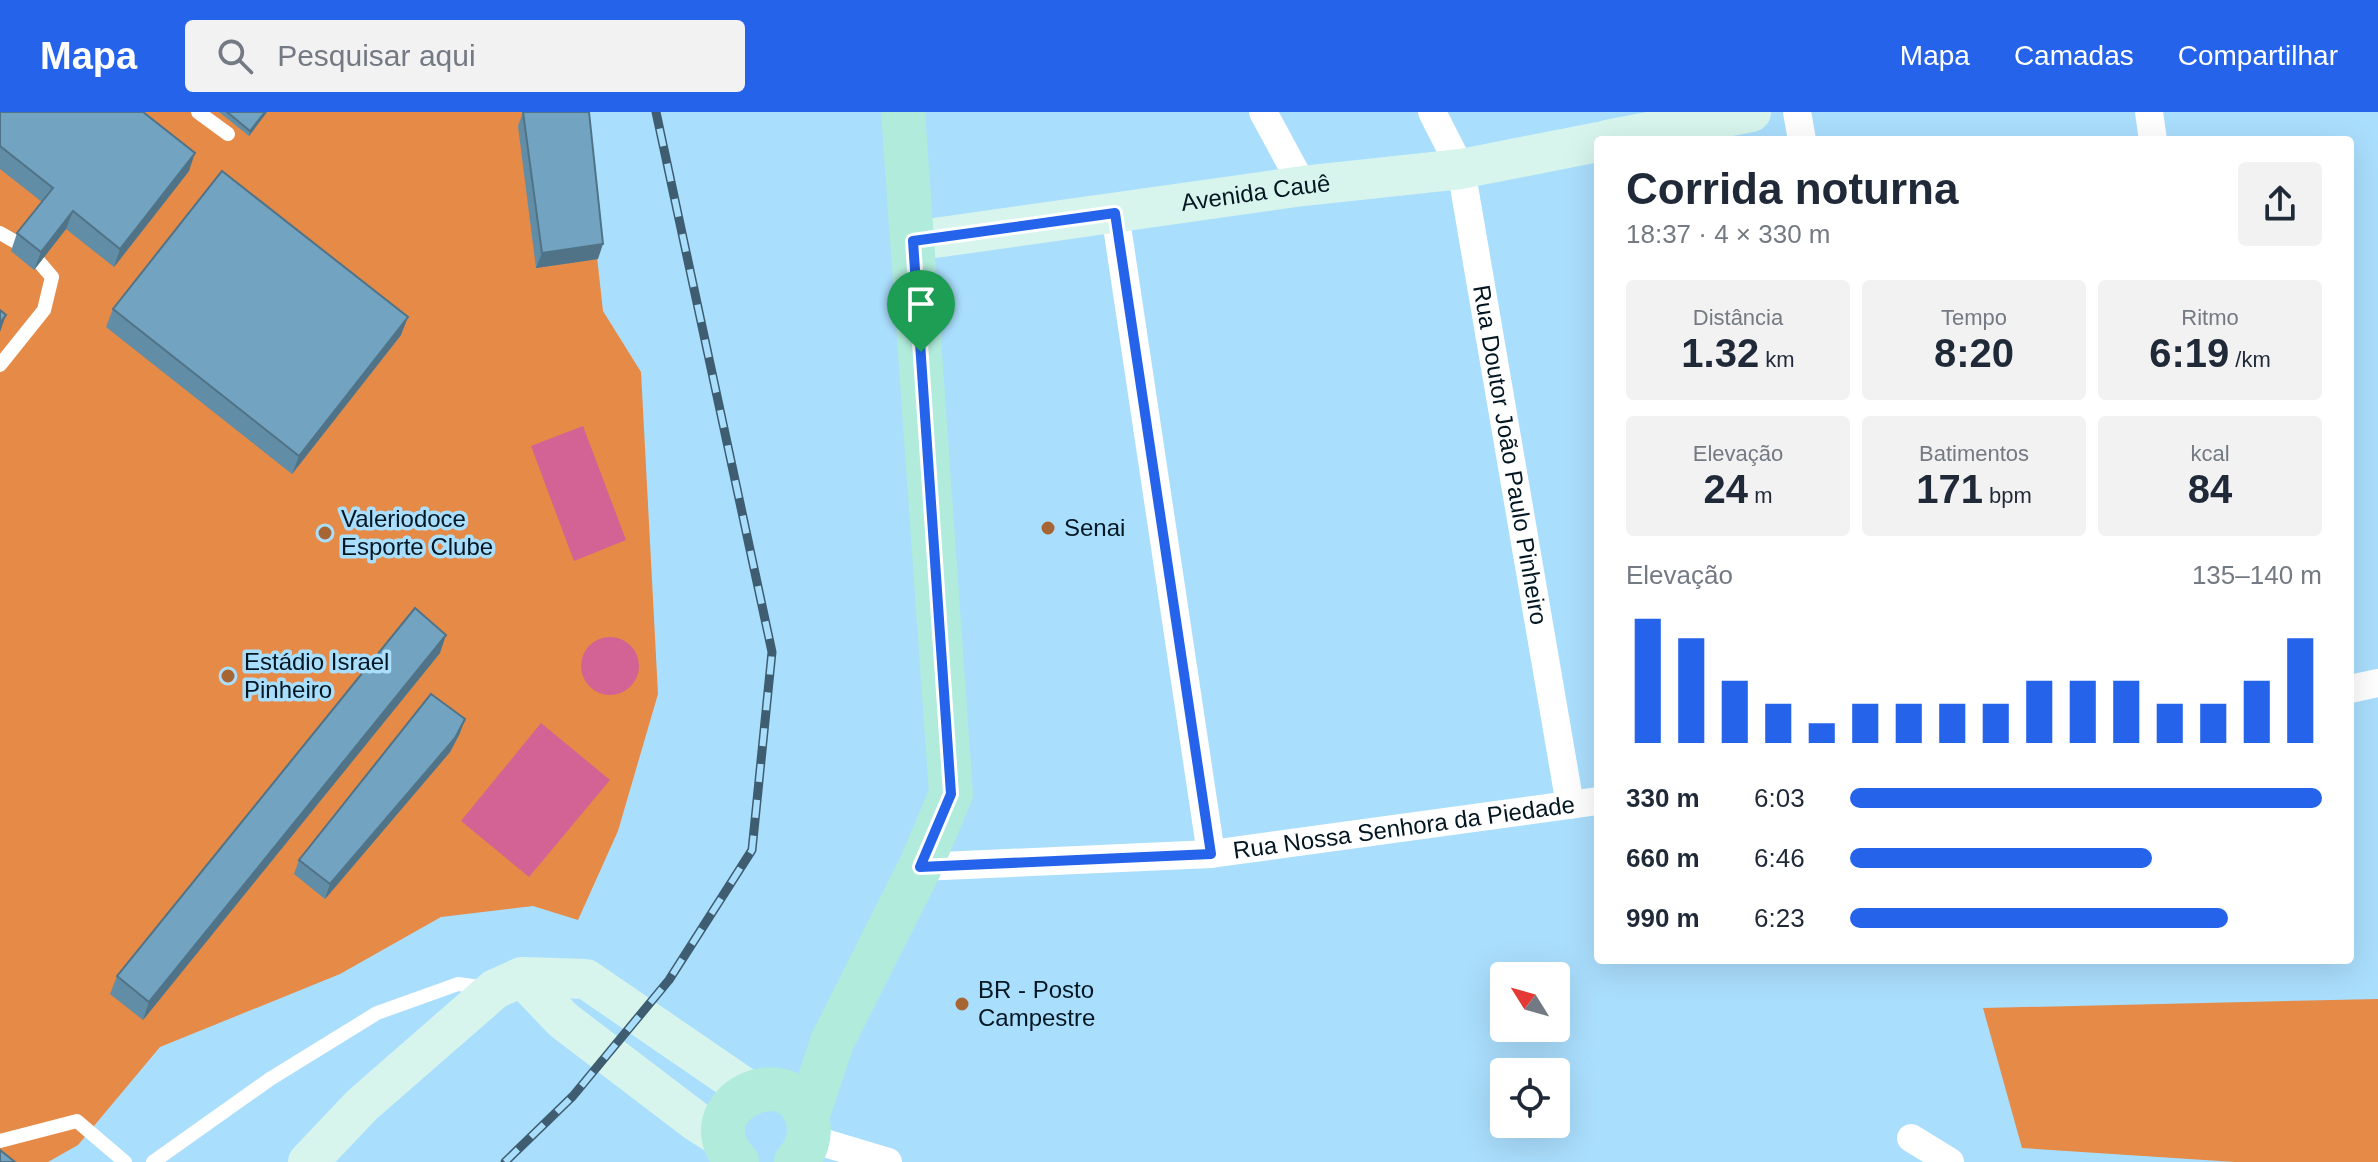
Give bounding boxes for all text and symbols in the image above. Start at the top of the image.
search box [185,20,745,92]
icon: search [213,34,257,78]
text: Mapa [40,35,137,77]
text: Pesquisar aqui [277,39,476,72]
text: Mapa [1900,40,1970,71]
text: Camadas [2014,40,2134,71]
text: Compartilhar [2178,40,2338,71]
button: share [2238,162,2322,246]
text: Corrida noturna [1626,164,1958,213]
street label: Avenida Cauê [1179,169,1332,216]
text: 18:37 · 4 × 330 m [1626,219,1831,249]
pin [887,270,955,352]
icon: arrive [899,282,943,326]
street label: Rua Doutor João Paulo Pinheiro [1468,283,1553,627]
text: Distância [1693,305,1783,330]
text: Tempo [1941,305,2007,330]
text: Ritmo [2181,305,2239,330]
text: 1.32 [1681,331,1759,375]
text: 8:20 [1934,331,2014,375]
text: 6:19 [2149,331,2229,375]
text: km [1759,347,1795,372]
text: /km [2229,347,2271,372]
text: Elevação [1693,441,1783,466]
text: Batimentos [1919,441,2029,466]
text: kcal [2190,441,2230,466]
text: 24 [1704,467,1748,511]
text: 171 [1916,467,1983,511]
text: 84 [2188,467,2232,511]
text: m [1748,483,1772,508]
text: bpm [1983,483,2032,508]
place label: Valeriodoce Esporte Clube [341,505,493,560]
place label: Senai [1064,514,1125,541]
marker: Senai [1039,519,1057,537]
marker: Valeriodoce Esporte Clube [316,524,334,542]
text: Elevação [1626,560,1733,590]
text: 135–140 m [2192,560,2322,590]
place label: Estádio Israel Pinheiro [244,648,389,703]
marker: Estádio Israel Pinheiro [219,667,237,685]
text: 330 m [1626,783,1700,813]
text: 6:03 [1754,783,1805,813]
street label: Rua Nossa Senhora da Piedade [1231,790,1576,864]
text: 660 m [1626,843,1700,873]
text: 6:46 [1754,843,1805,873]
text: 990 m [1626,903,1700,933]
text: 6:23 [1754,903,1805,933]
north arrow [1490,962,1570,1042]
map controls [1490,962,1570,1138]
place label: BR - Posto Campestre [978,976,1095,1031]
marker: BR - Posto Campestre [953,995,971,1013]
button: locate [1490,1058,1570,1138]

